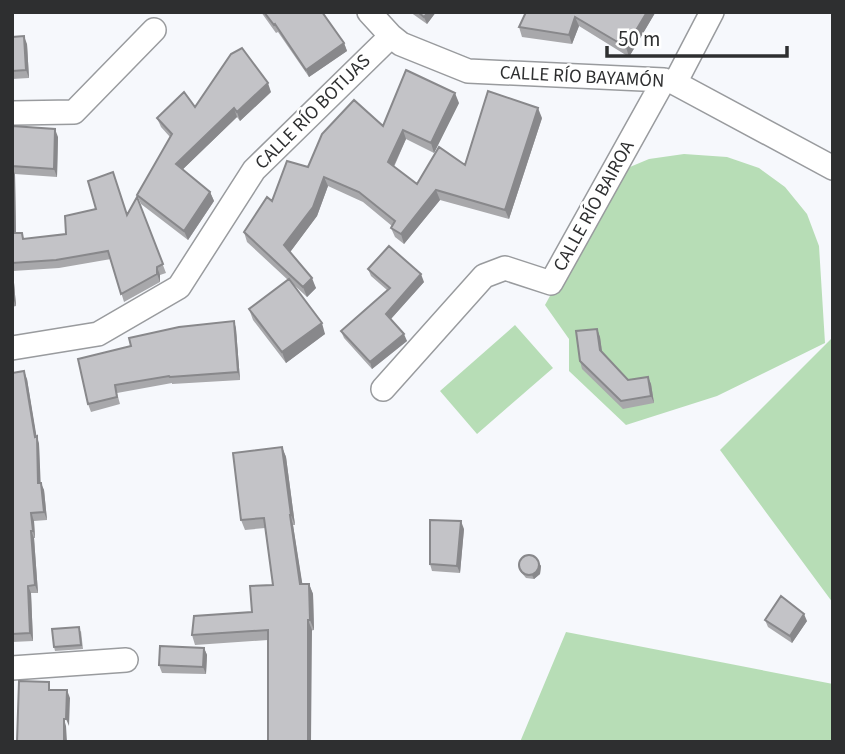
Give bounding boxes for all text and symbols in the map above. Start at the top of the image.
scale bar [607,14,787,58]
text: 50 m [618,24,660,54]
street label: CALLE RÍO BOTIJAS [249,48,377,176]
street label: CALLE RÍO BAYAMÓN [499,59,665,95]
street label: CALLE RÍO BAIROA [547,135,641,276]

